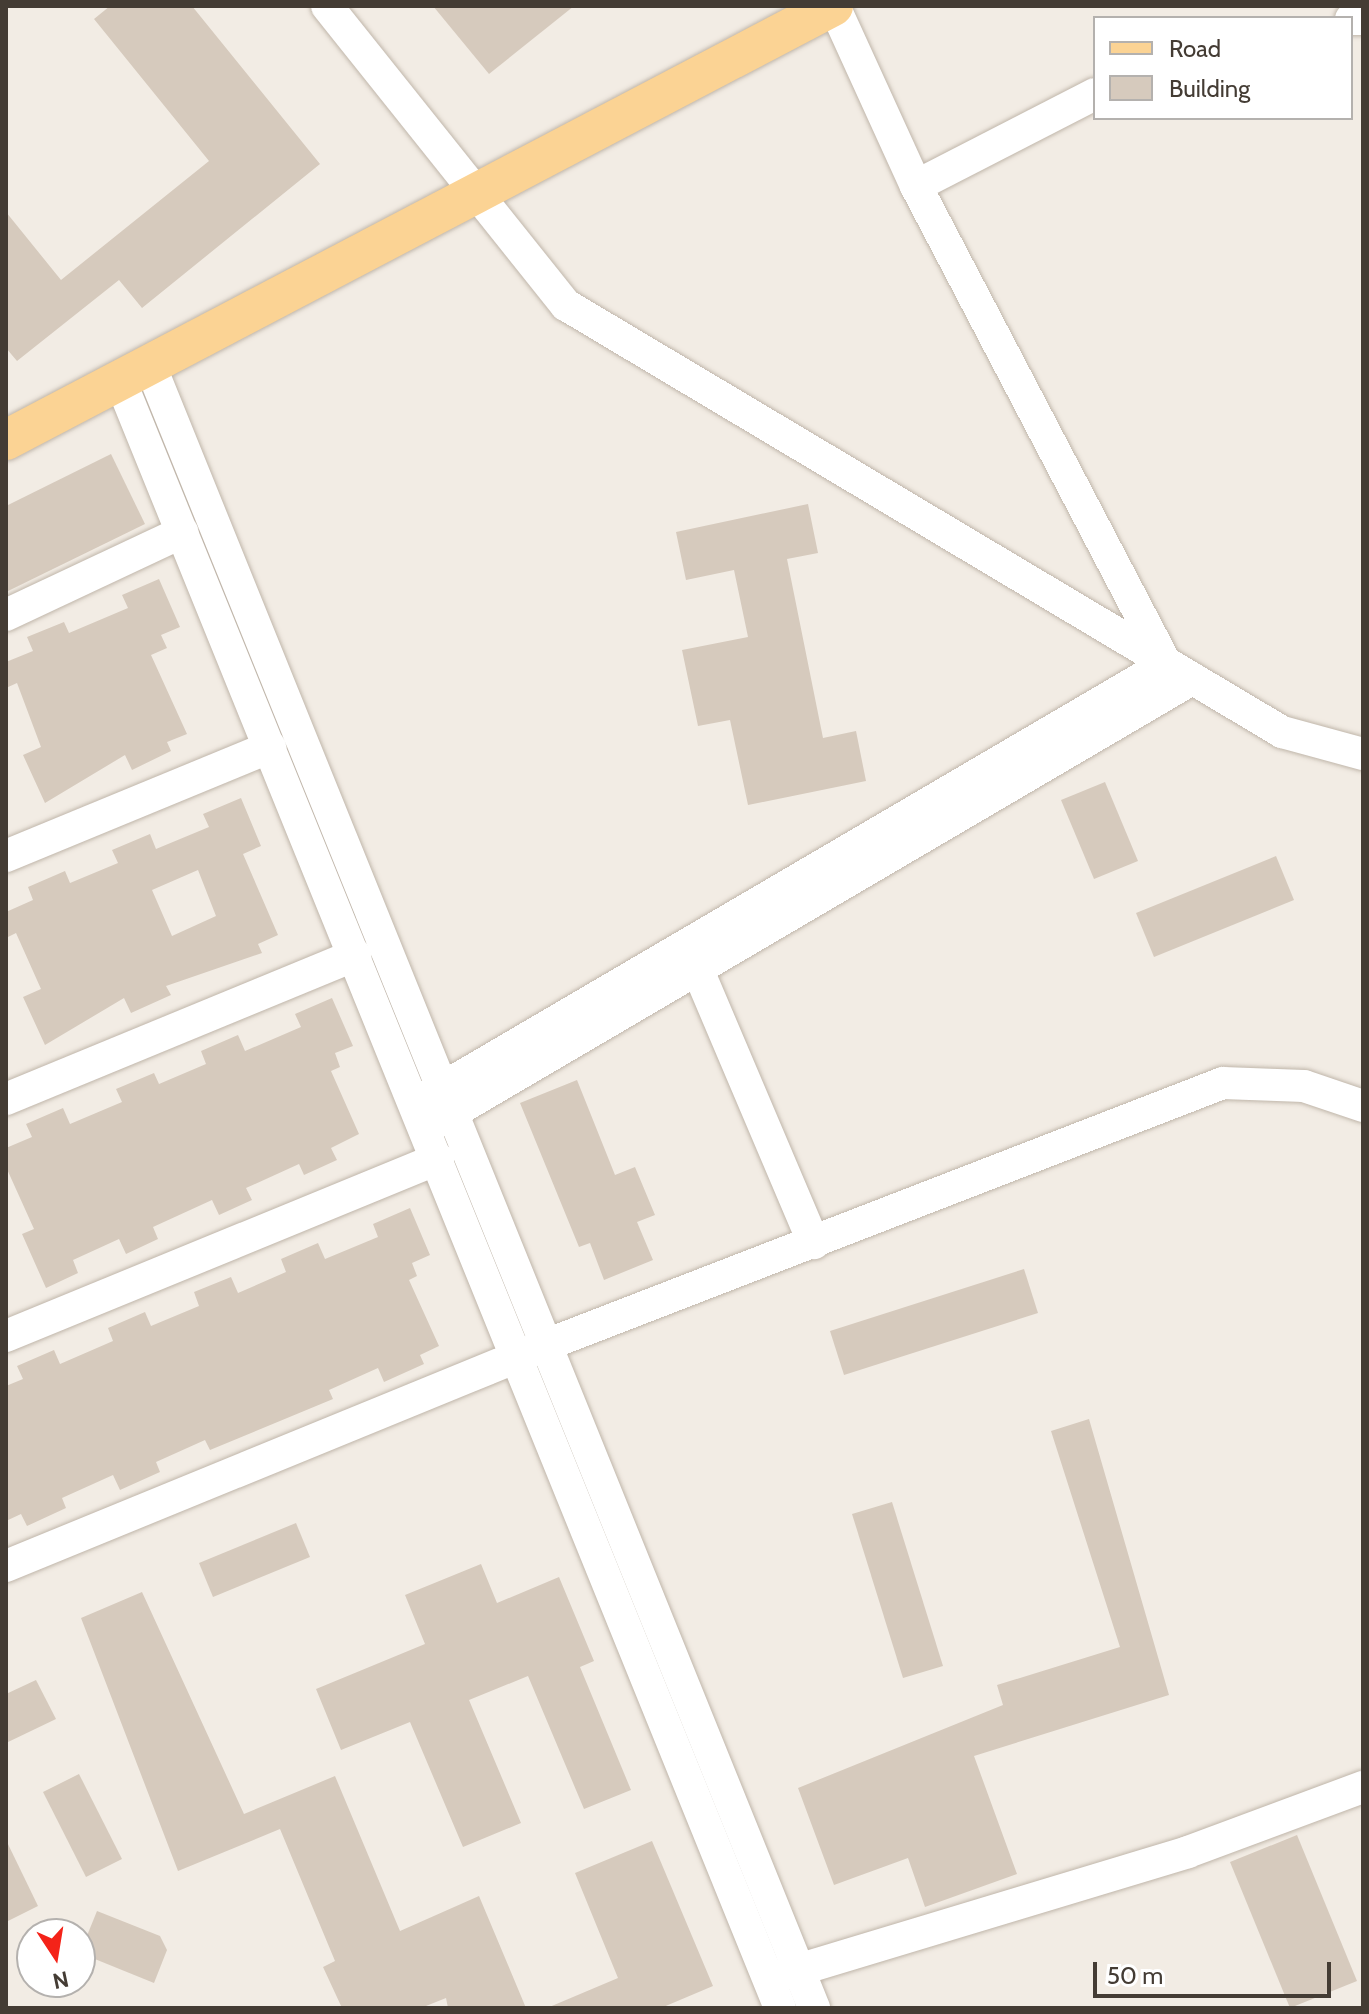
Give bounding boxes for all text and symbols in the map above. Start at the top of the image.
legend [1093,16,1353,120]
text: Road [1169,34,1221,63]
text: Building [1169,74,1250,103]
north arrow [16,1918,96,1998]
scale bar [1097,1946,1335,1996]
text: 50 m [1107,1961,1163,1990]
text: N [50,1965,71,1995]

